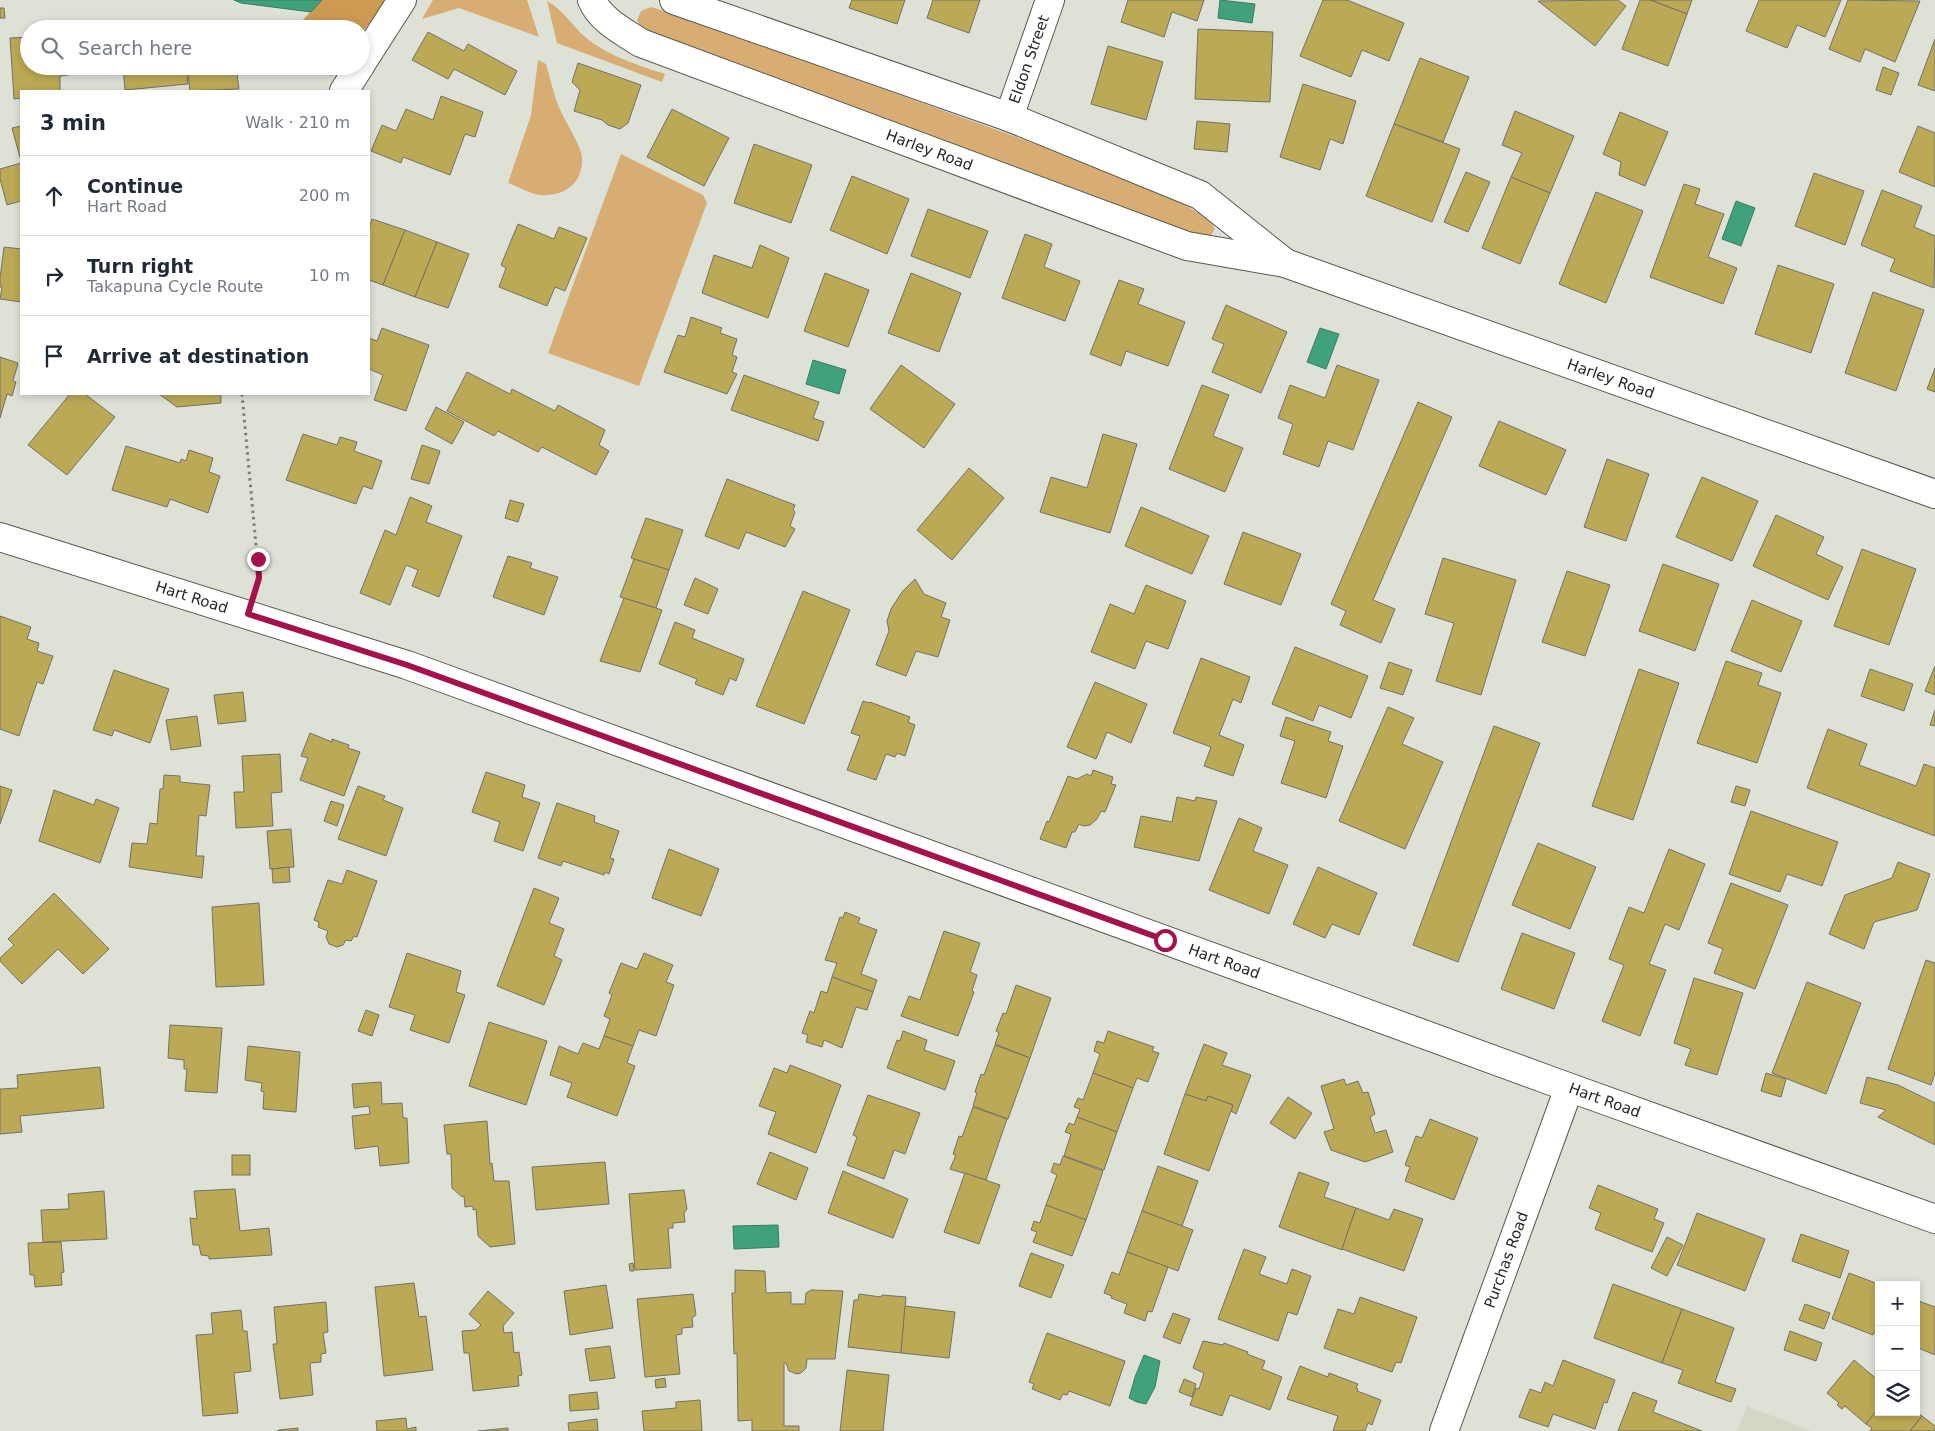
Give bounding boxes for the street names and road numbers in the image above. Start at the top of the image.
street label: Eldon Street [1005,13,1053,106]
street label: Harley Road [883,126,975,175]
street label: Harley Road [1565,355,1657,403]
street label: Hart Road [153,577,230,617]
street label: Hart Road [1186,940,1263,983]
street label: Hart Road [1566,1079,1643,1121]
street label: Purchas Road [1481,1209,1532,1311]

